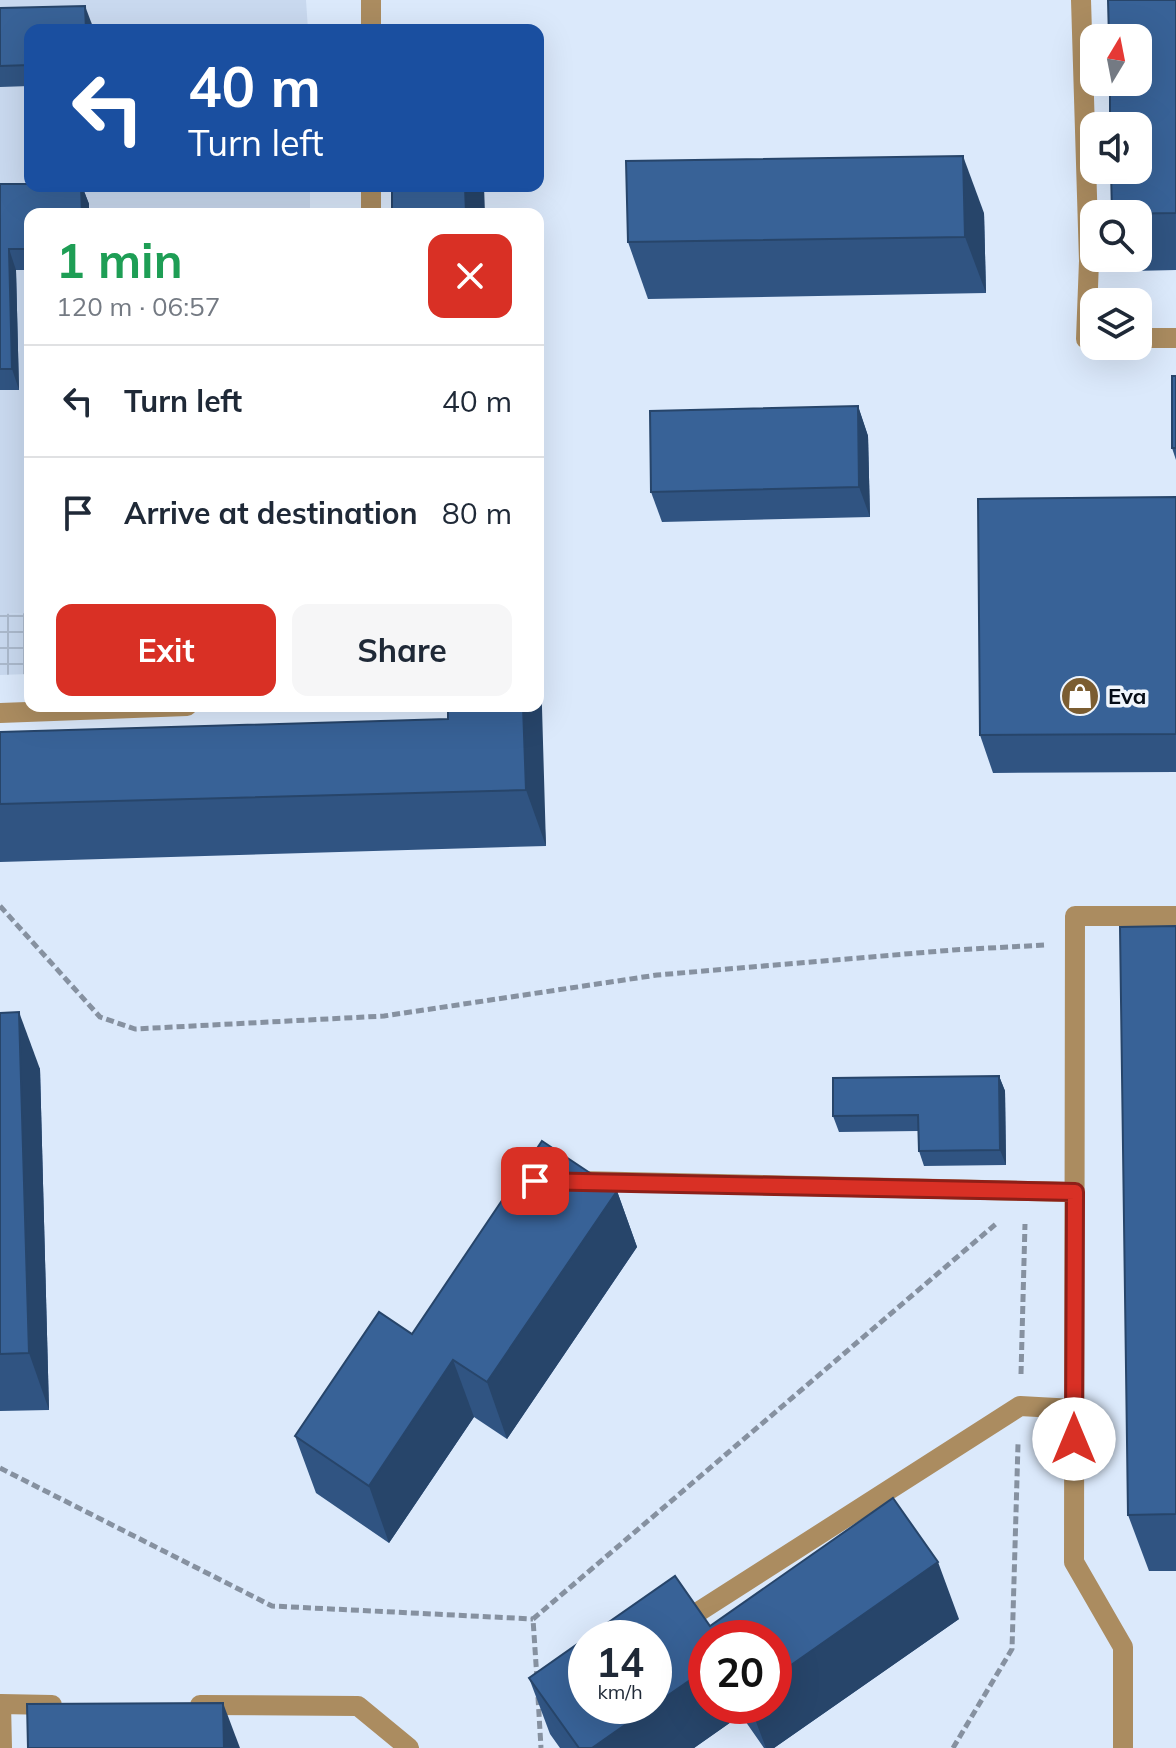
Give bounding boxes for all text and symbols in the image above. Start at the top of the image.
north arrow [1080,24,1152,96]
map controls [1080,24,1152,360]
text: 40 m [188,51,321,121]
icon: left [56,56,160,160]
button: sound [1080,112,1152,184]
text: Turn left [188,120,324,165]
button: search [1080,200,1152,272]
text: 1 min [56,230,183,290]
button: close [428,234,512,318]
button: layers [1080,288,1152,360]
text: 120 m · 06:57 [56,290,220,323]
icon: left [56,379,100,423]
text: Turn left [124,382,242,420]
text: 40 m [442,382,512,420]
icon: arrive [56,491,100,535]
text: Arrive at destination [124,494,418,532]
text: 80 m [442,494,512,532]
button: Exit [56,604,276,696]
button: Share [292,604,512,696]
shop icon: Eva [1059,675,1101,717]
place label: Eva [1108,682,1146,710]
pin [501,1147,569,1215]
icon: arrive [513,1159,557,1203]
position arrow [1032,1397,1116,1481]
speed limit sign: 20 [688,1620,792,1724]
text: 14 [596,1637,644,1687]
text: km/h [597,1679,643,1704]

